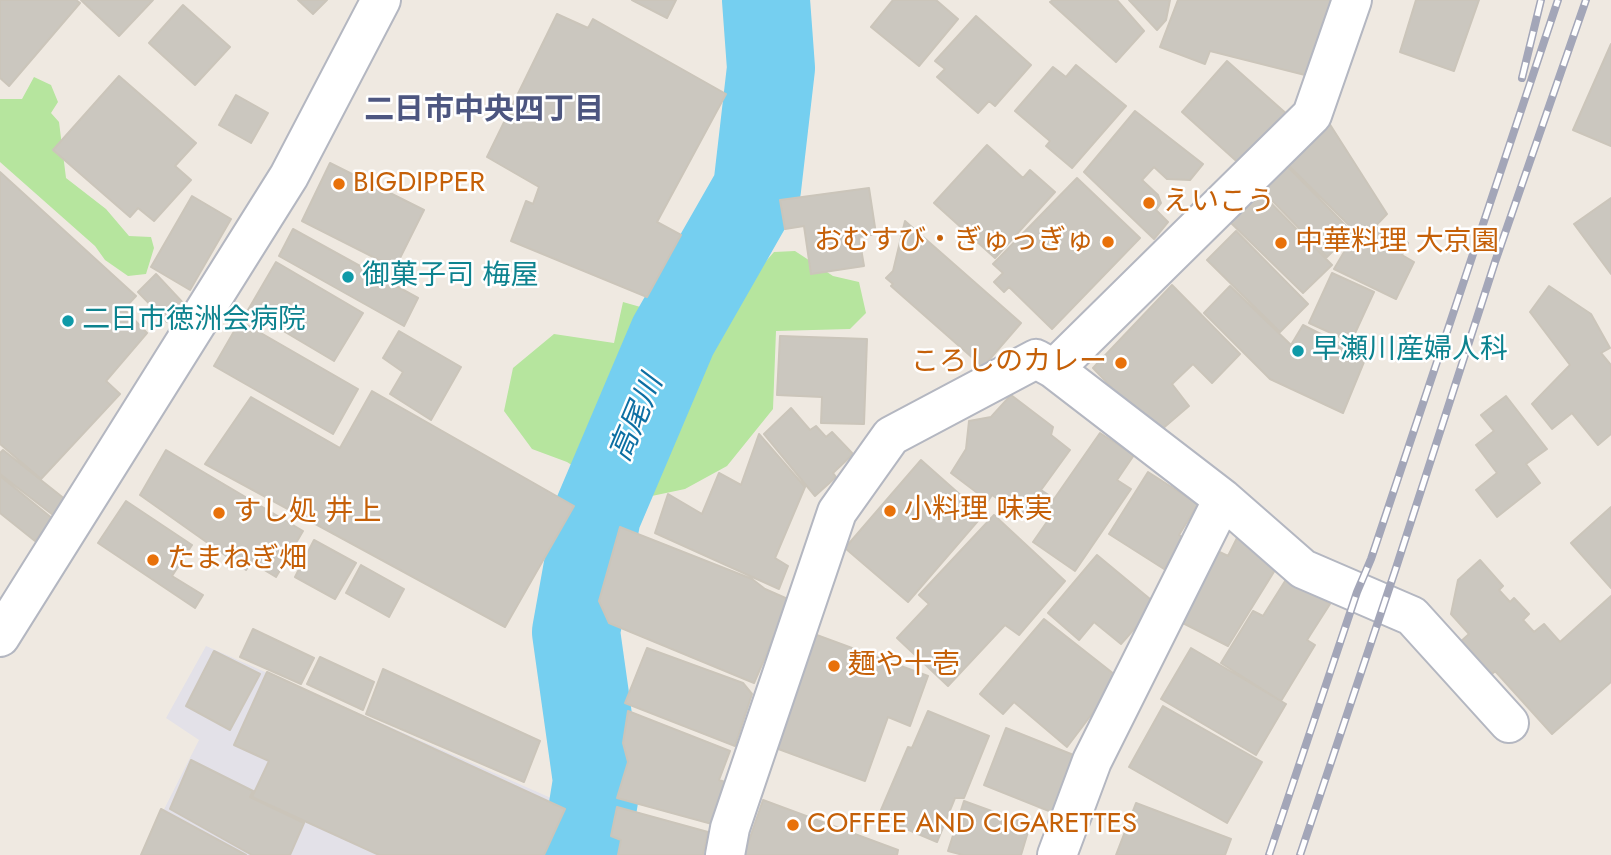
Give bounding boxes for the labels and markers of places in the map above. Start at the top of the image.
place label: BIGDIPPER [353,167,485,201]
marker: BIGDIPPER [331,176,347,192]
place label: えいこう [1163,186,1275,220]
marker: えいこう [1141,195,1157,211]
place label: おむすび・ぎゅっぎゅ [814,225,1094,259]
place label: 中華料理 大京園 [1295,226,1499,260]
marker: おむすび・ぎゅっぎゅ [1100,234,1116,250]
marker: 中華料理 大京園 [1273,235,1289,251]
place label: 御菓子司 梅屋 [362,260,538,294]
marker: 御菓子司 梅屋 [340,269,356,285]
place label: 二日市徳洲会病院 [82,304,306,338]
marker: 二日市徳洲会病院 [60,313,76,329]
place label: 早瀬川産婦人科 [1312,334,1508,368]
marker: 早瀬川産婦人科 [1290,343,1306,359]
place label: ころしのカレー [911,346,1107,380]
marker: ころしのカレー [1113,355,1129,371]
place label: 小料理 味実 [904,494,1052,528]
place label: すし処 井上 [233,496,381,530]
marker: 小料理 味実 [882,503,898,519]
marker: すし処 井上 [211,505,227,521]
place label: たまねぎ畑 [167,543,307,577]
marker: たまねぎ畑 [145,552,161,568]
place label: 麺や十壱 [848,649,960,683]
marker: 麺や十壱 [826,658,842,674]
place label: COFFEE AND CIGARETTES [807,808,1137,842]
marker: COFFEE AND CIGARETTES [785,817,801,833]

